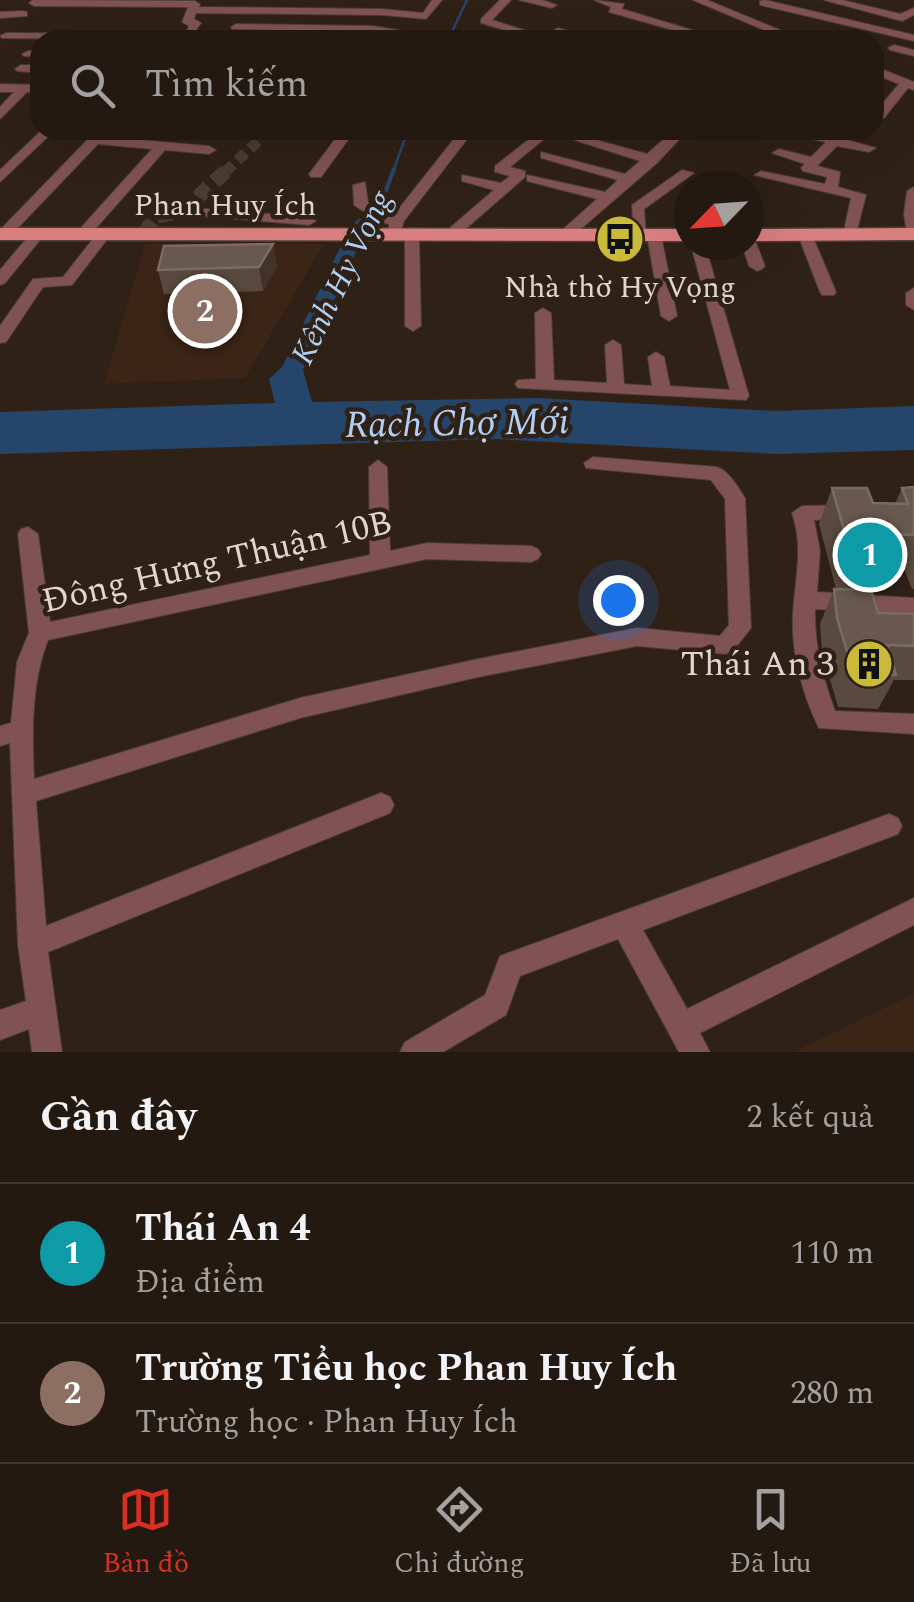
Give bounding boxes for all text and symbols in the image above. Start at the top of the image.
search box [30,30,884,140]
text: Tìm kiếm [145,56,308,114]
icon: search [65,58,120,113]
north arrow [674,170,764,260]
water label: Kênh Hy Vọng [279,182,406,373]
street label: Phan Huy Ích [134,183,316,229]
bus stop icon: Nhà thờ Hy Vọng [594,213,646,265]
place label: Nhà thờ Hy Vọng [504,265,736,311]
pin: 2 [172,274,238,348]
water label: Rạch Chợ Mới [344,393,570,455]
street label: Đông Hưng Thuận 10B [37,496,397,628]
pin: 1 [838,518,902,592]
your location [593,575,644,626]
place label: Thái An 3 [681,638,834,691]
building icon: Thái An 3 [843,638,895,690]
text: Gần đây [40,1086,196,1149]
text: 2 kết quả [747,1093,874,1142]
text: Thái An 4 [135,1200,311,1258]
text: 1 [64,1229,81,1278]
text: 110 m [790,1229,874,1278]
text: Địa điểm [135,1258,265,1307]
text: Trường Tiểu học Phan Huy Ích [135,1340,678,1398]
text: 2 [64,1369,81,1418]
text: 280 m [790,1369,874,1418]
text: Trường học · Phan Huy Ích [135,1398,518,1447]
tab: Bản đồ [102,1482,189,1585]
tab: Chỉ đường [394,1482,525,1585]
tab: Đã lưu [729,1482,812,1585]

